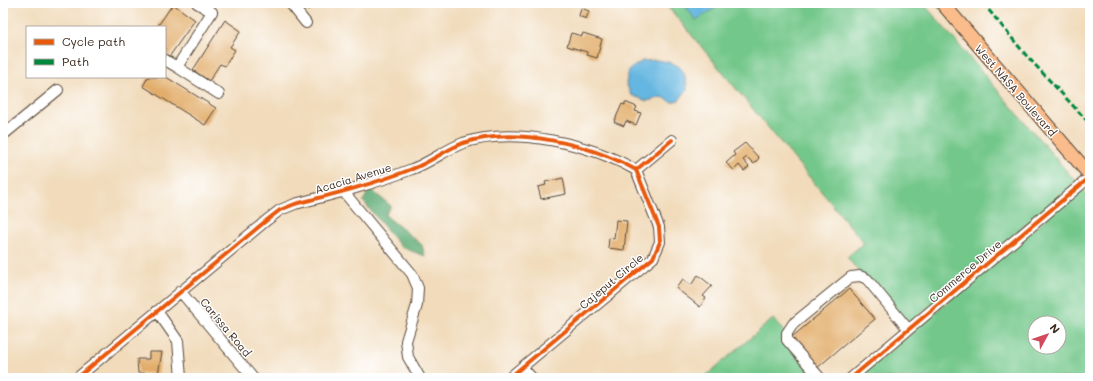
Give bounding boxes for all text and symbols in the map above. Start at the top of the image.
legend [26,26,166,78]
text: Cycle path [62,33,125,49]
street label: West NASA Boulevard [972,41,1060,139]
text: Path [62,53,89,69]
street label: Acacia Avenue [313,159,393,197]
street label: Commerce Drive [926,236,1004,306]
street label: Cajeput Circle [576,250,646,312]
street label: Carissa Road [197,295,255,359]
north arrow [1027,315,1067,355]
text: N [1047,320,1063,336]

